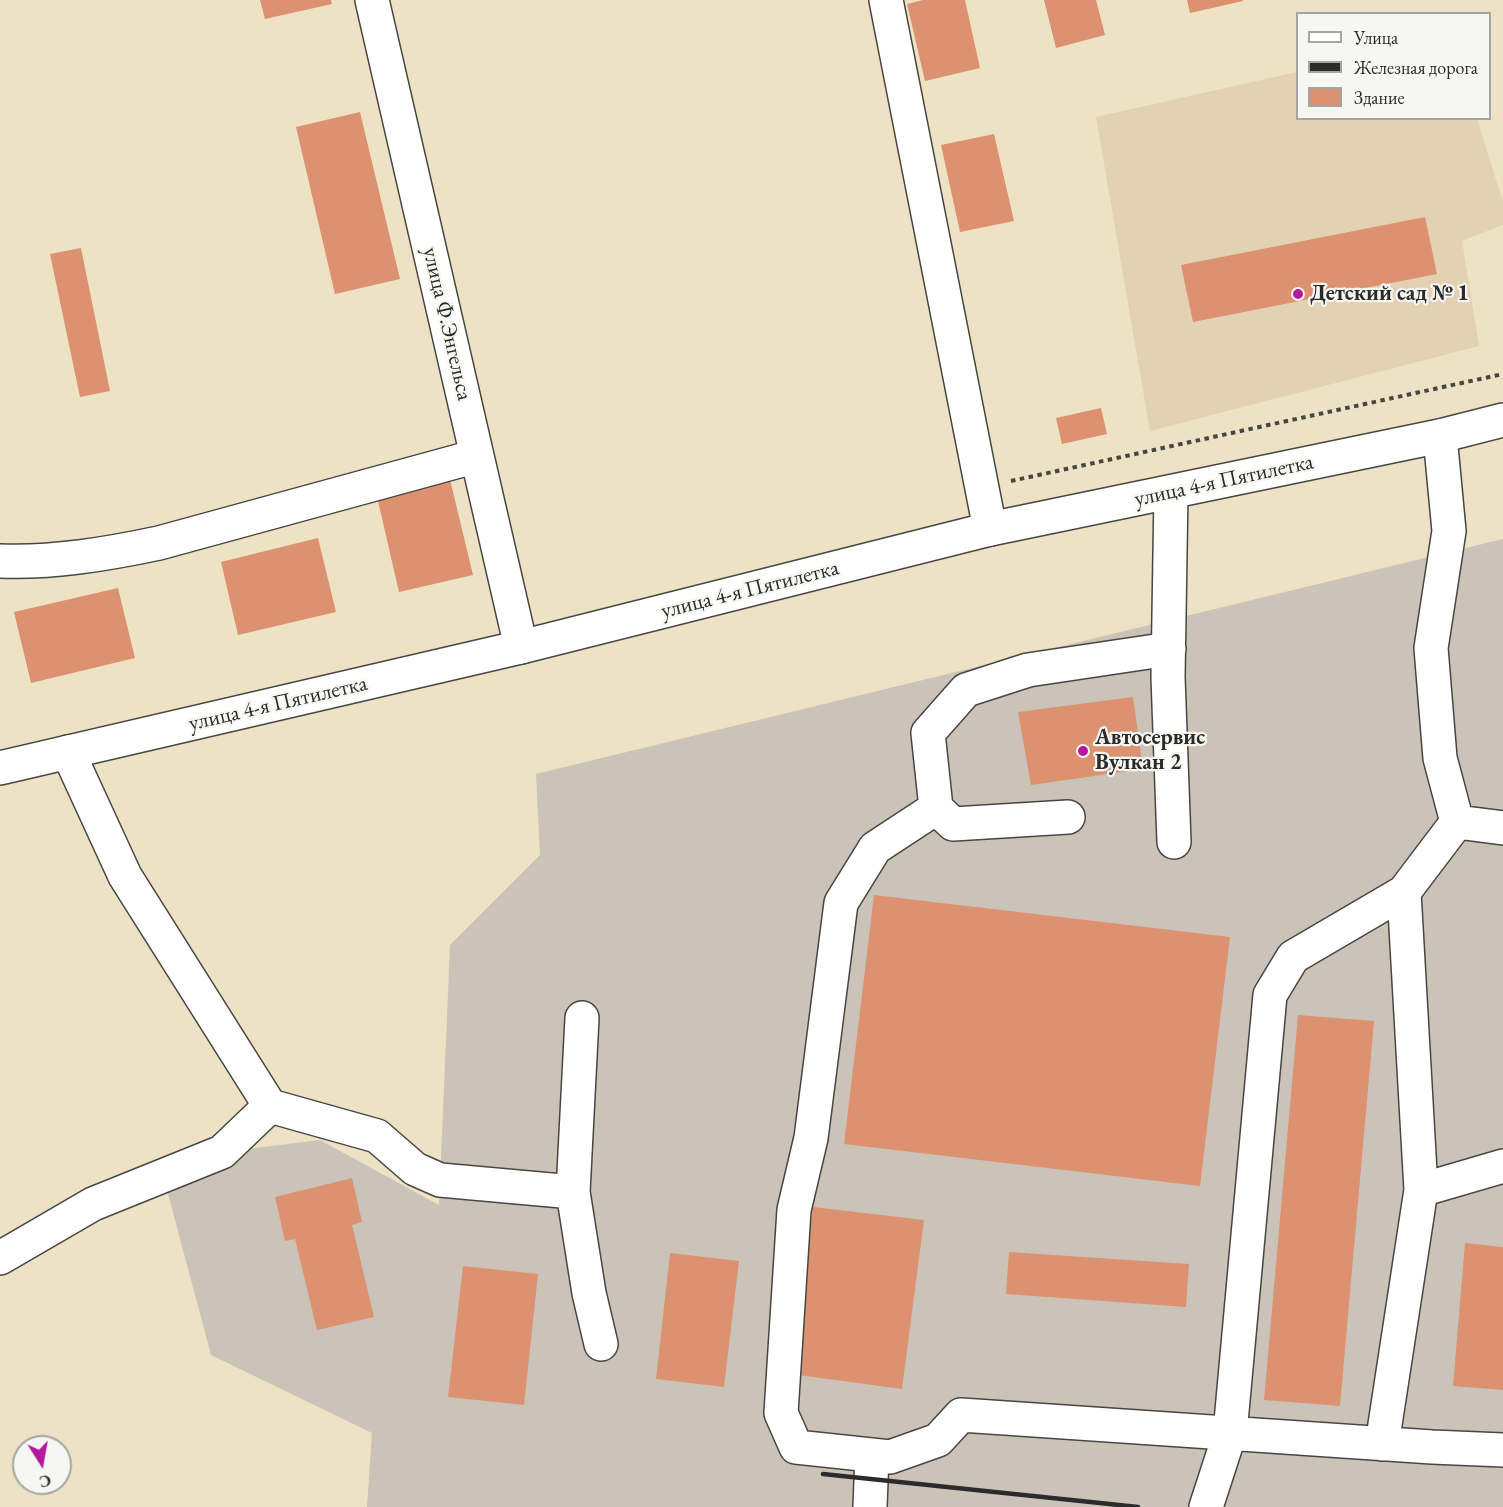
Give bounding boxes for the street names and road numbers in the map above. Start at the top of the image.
street label: улица Ф.Энгельса [417,245,477,403]
street label: улица 4-я Пятилетка [1132,449,1316,513]
street label: улица 4-я Пятилетка [658,555,842,625]
street label: улица 4-я Пятилетка [186,671,370,737]

